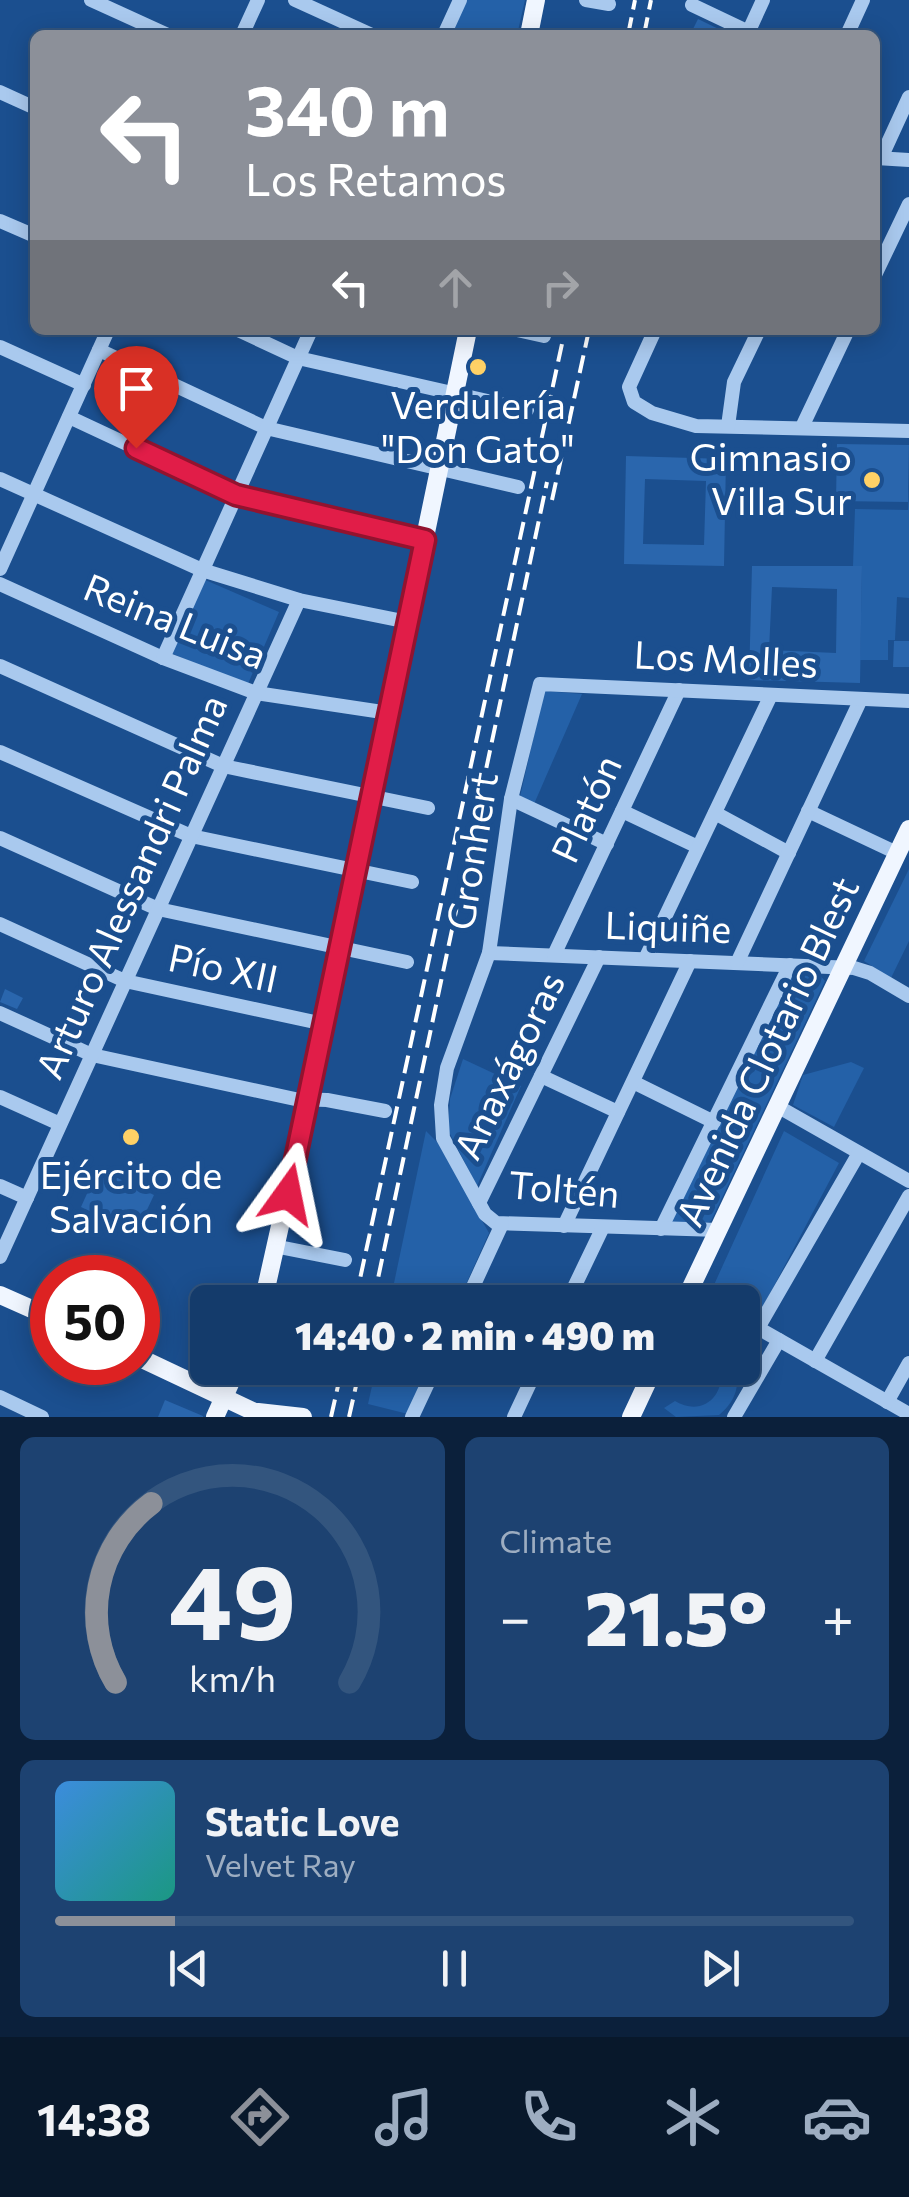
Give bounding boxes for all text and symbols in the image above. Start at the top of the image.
text: 340 m [245,65,450,150]
icon: left [80,70,210,200]
text: Los Retamos [245,150,507,205]
icon: left [323,260,378,315]
icon: ahead [428,260,483,315]
icon: right [533,260,588,315]
pin [94,346,179,449]
marker: Verdulería "Don Gato" [467,356,489,378]
icon: arrive [109,361,164,416]
place label: Verdulería "Don Gato" [381,380,575,471]
place label: Gimnasio Villa Sur [690,432,852,523]
marker: Gimnasio Villa Sur [861,469,883,491]
street label: Reina Luisa [78,562,274,678]
street label: Los Molles [633,629,819,686]
street label: Arturo Alessandri Palma [24,687,236,1085]
street label: Platón [540,747,630,869]
street label: Gronhert [435,768,506,933]
street label: Avenida Clotario Blest [664,869,867,1233]
street label: Liquiñe [604,900,732,951]
street label: Pío XII [165,932,283,1001]
street label: Anaxágoras [442,964,573,1166]
marker: Ejército de Salvación [120,1126,142,1148]
position arrow [236,1142,340,1246]
place label: Ejército de Salvación [40,1150,222,1241]
street label: Toltén [507,1159,622,1216]
speed limit sign: 50 [30,1255,160,1385]
text: 14:40 · 2 min · 490 m [295,1311,655,1358]
text: Climate [500,1520,612,1560]
text: 49 [168,1534,296,1661]
text: 21.5° [585,1570,768,1661]
text: − [500,1582,531,1649]
text: + [822,1582,854,1649]
text: km/h [189,1656,276,1699]
text: Static Love [205,1797,400,1844]
text: Velvet Ray [205,1844,356,1884]
icon: previous [161,1941,216,1996]
icon: pause [427,1941,482,1996]
icon: next [693,1941,748,1996]
icon: directions [225,2082,295,2152]
icon: music [369,2082,439,2152]
icon: phone [514,2082,584,2152]
icon: climate [658,2082,728,2152]
icon: car [802,2082,872,2152]
text: 14:38 [37,2090,151,2145]

